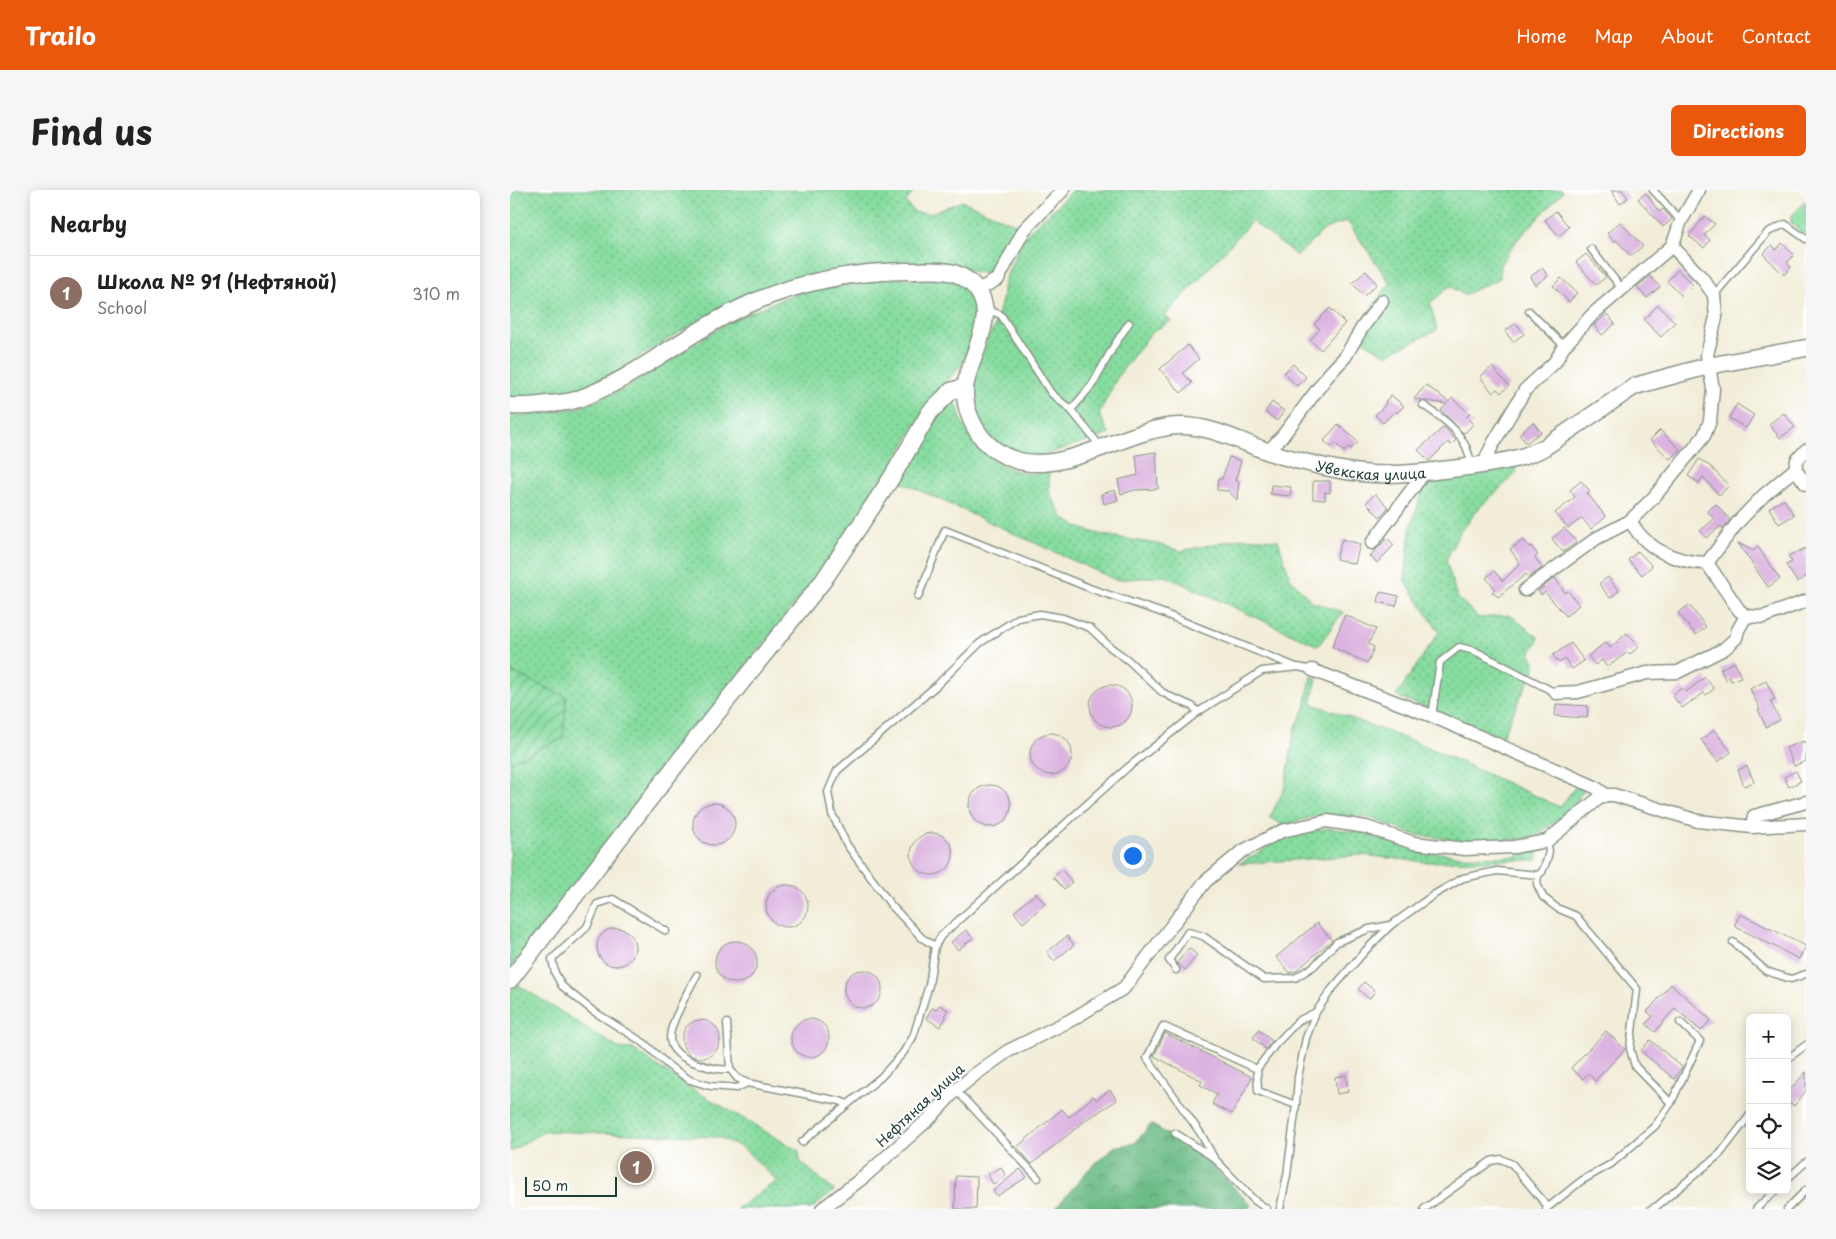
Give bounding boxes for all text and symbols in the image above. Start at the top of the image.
text: Trailo [25,17,96,53]
text: Home [1516,22,1566,49]
text: Map [1594,22,1633,49]
text: About [1661,22,1713,49]
text: Contact [1741,22,1811,49]
text: Find us [30,104,152,157]
button: Directions [1671,105,1806,156]
text: Nearby [50,207,127,239]
text: Школа № 91 (Нефтяной) [97,267,337,295]
text: 1 [62,281,70,305]
text: 310 m [412,281,460,305]
text: School [97,295,147,319]
street label: Увекская улица [1314,455,1427,485]
your location [1120,843,1146,869]
map controls [1746,1014,1791,1194]
button: + [1746,1014,1791,1059]
street label: Нефтяная улица [871,1058,969,1152]
button: − [1746,1059,1791,1104]
button: locate [1746,1104,1791,1149]
pin: 1 [620,1148,652,1186]
button: layers [1746,1149,1791,1194]
scale bar [525,1174,618,1197]
text: 50 m [532,1175,568,1196]

